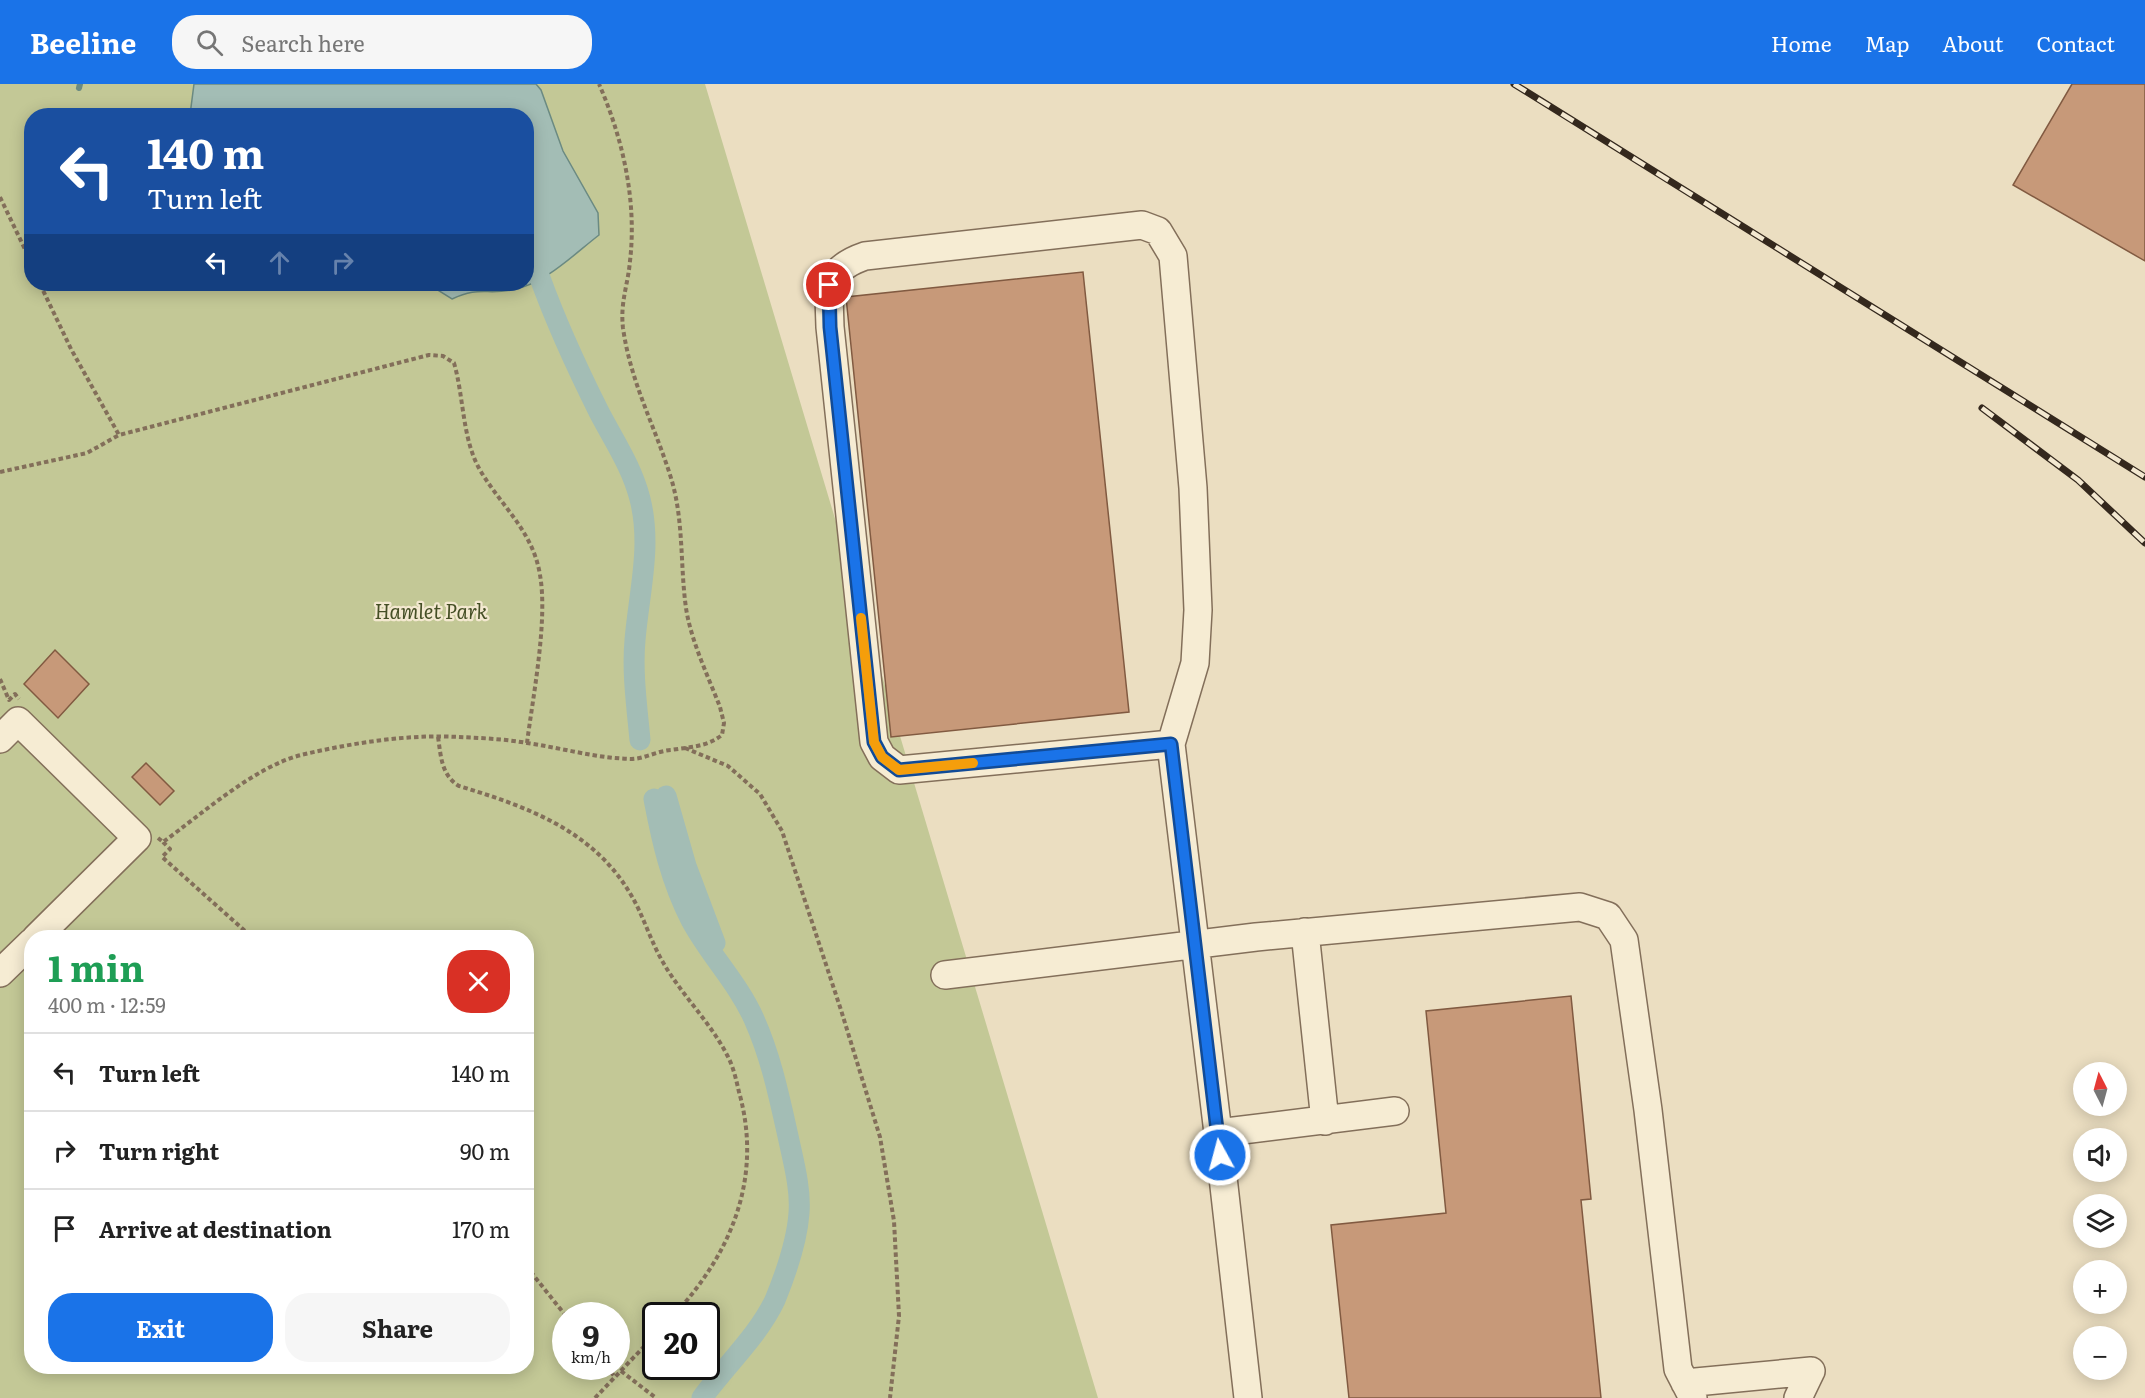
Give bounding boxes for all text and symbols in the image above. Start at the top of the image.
search box [172,15,592,69]
text: Beeline [30,21,136,63]
icon: search [193,26,226,59]
text: Search here [241,26,365,59]
text: Home [1771,27,1832,58]
text: Map [1865,27,1909,58]
text: About [1942,27,2004,58]
text: Contact [2037,27,2115,58]
text: 140 m [147,120,264,182]
icon: left [48,132,126,210]
text: Turn left [147,177,262,217]
icon: left [200,246,233,279]
icon: ahead [263,246,296,279]
icon: right [326,246,359,279]
pin [803,259,854,310]
icon: arrive [812,268,845,301]
park label: Hamlet Park [375,595,487,625]
text: 1 min [48,940,144,993]
button: close [447,950,510,1013]
text: 400 m · 12:59 [48,989,166,1019]
icon: left [48,1056,81,1089]
text: Turn left [99,1056,200,1089]
text: 140 m [451,1056,510,1089]
north arrow [2073,1062,2127,1116]
map controls [2073,1062,2127,1380]
position arrow [1188,1123,1252,1187]
button: sound [2073,1128,2127,1182]
icon: right [48,1134,81,1167]
text: Turn right [99,1134,219,1167]
text: 90 m [460,1134,510,1167]
button: layers [2073,1194,2127,1248]
icon: arrive [48,1212,81,1245]
text: Arrive at destination [99,1212,332,1245]
text: 170 m [452,1212,510,1245]
button: + [2073,1260,2127,1314]
button: Exit [48,1293,273,1362]
button: Share [285,1293,510,1362]
speed limit sign: 20 [642,1302,720,1380]
text: 9 [582,1312,600,1356]
button: − [2073,1326,2127,1380]
text: km/h [571,1345,611,1368]

